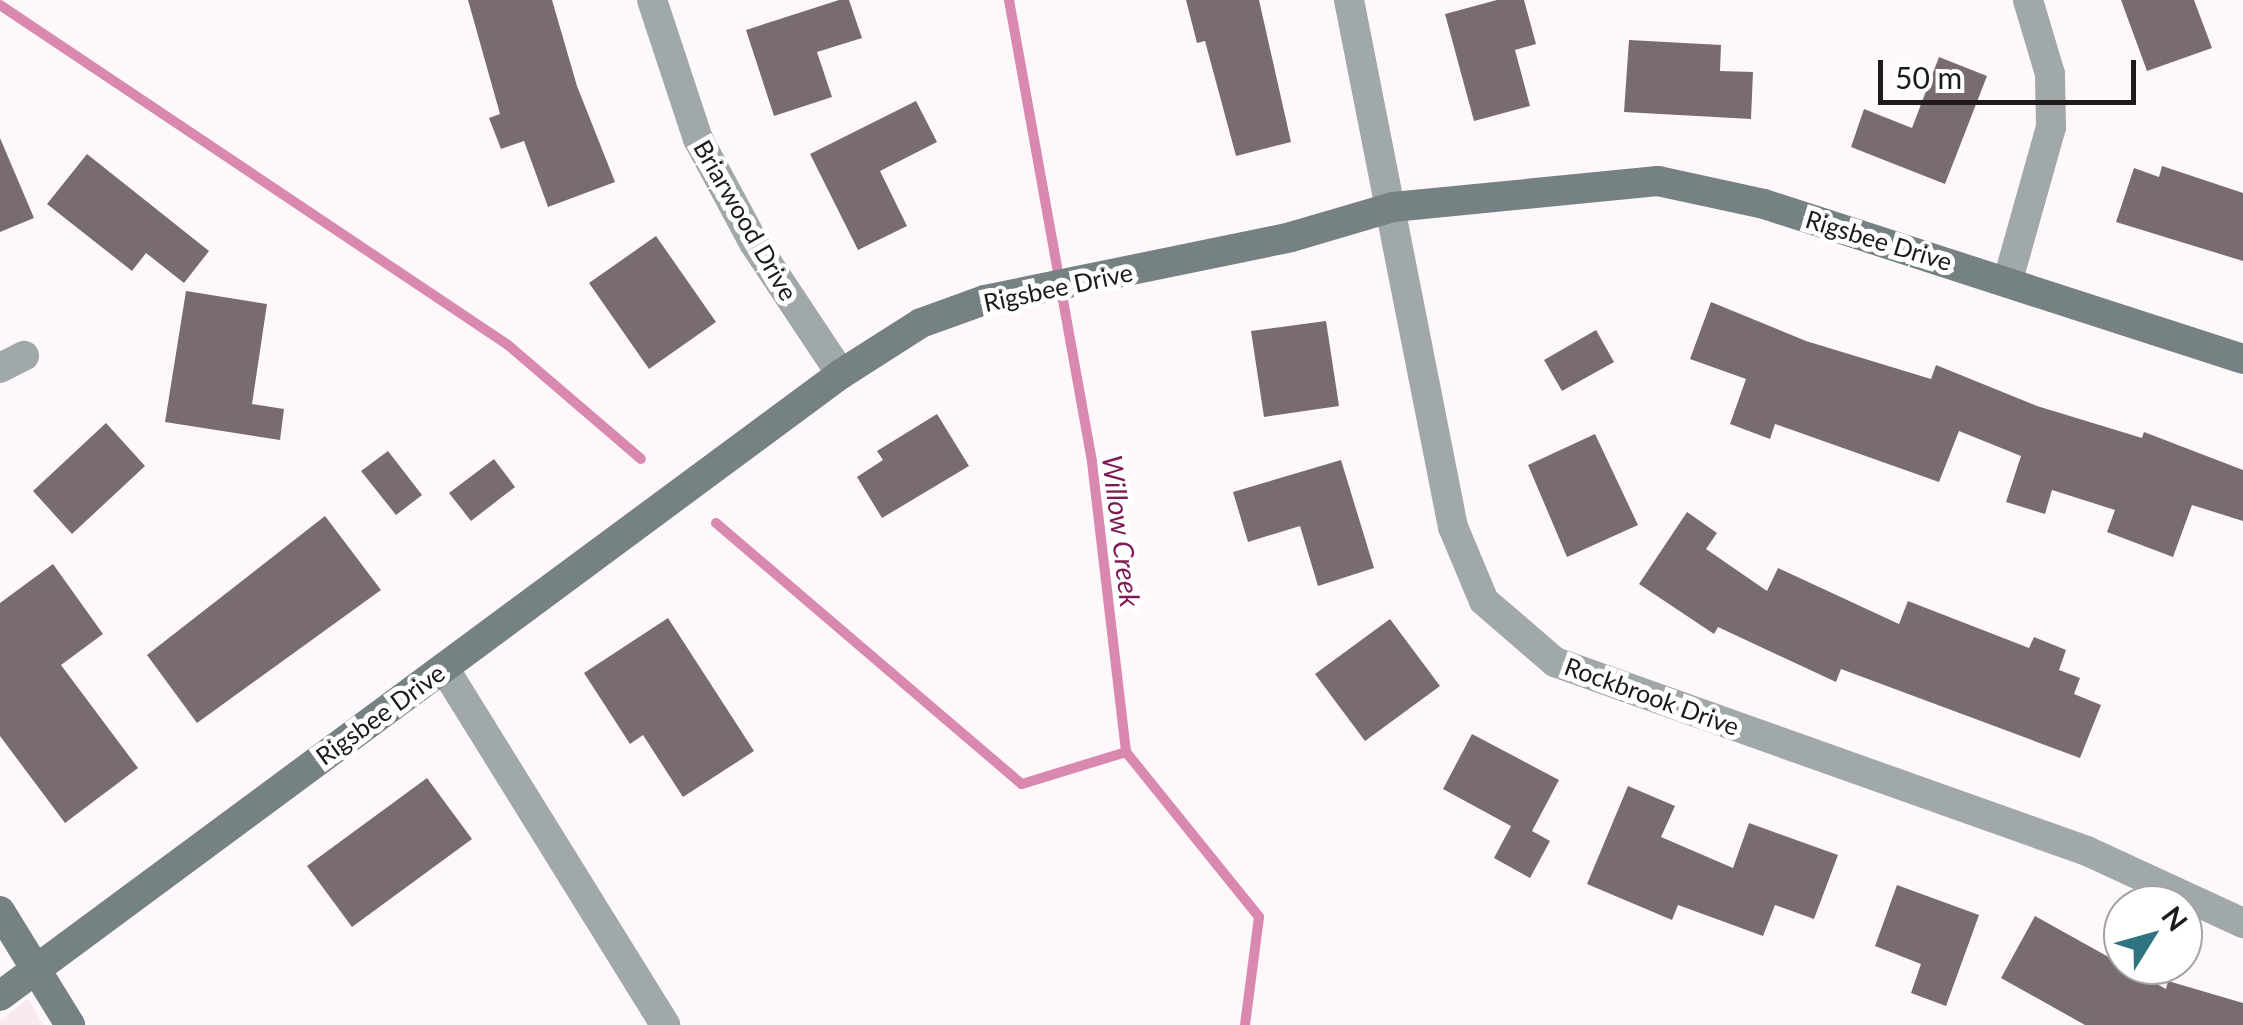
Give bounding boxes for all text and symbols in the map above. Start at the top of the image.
scale bar [1883,40,2140,102]
text: 50 m [1895,59,1962,95]
street label: Briarwood Drive [688,134,804,306]
street label: Rigsbee Drive [1802,203,1956,277]
street label: Rigsbee Drive [981,257,1135,317]
water label: Willow Creek [1096,453,1148,609]
street label: Rockbrook Drive [1561,651,1743,741]
street label: Rigsbee Drive [310,657,450,771]
north arrow [2103,885,2203,985]
text: N [2155,899,2195,937]

